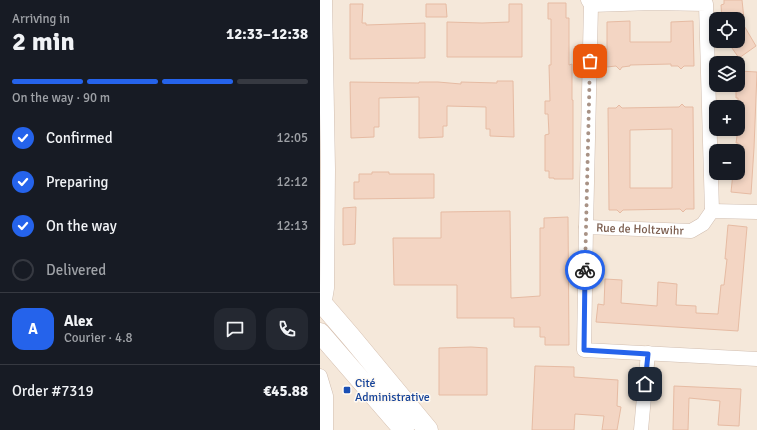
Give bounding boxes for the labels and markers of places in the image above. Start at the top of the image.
pin [573,44,607,78]
pin [628,367,662,401]
place label: Cité Administrative [355,376,430,405]
marker: Cité Administrative [342,385,352,395]

